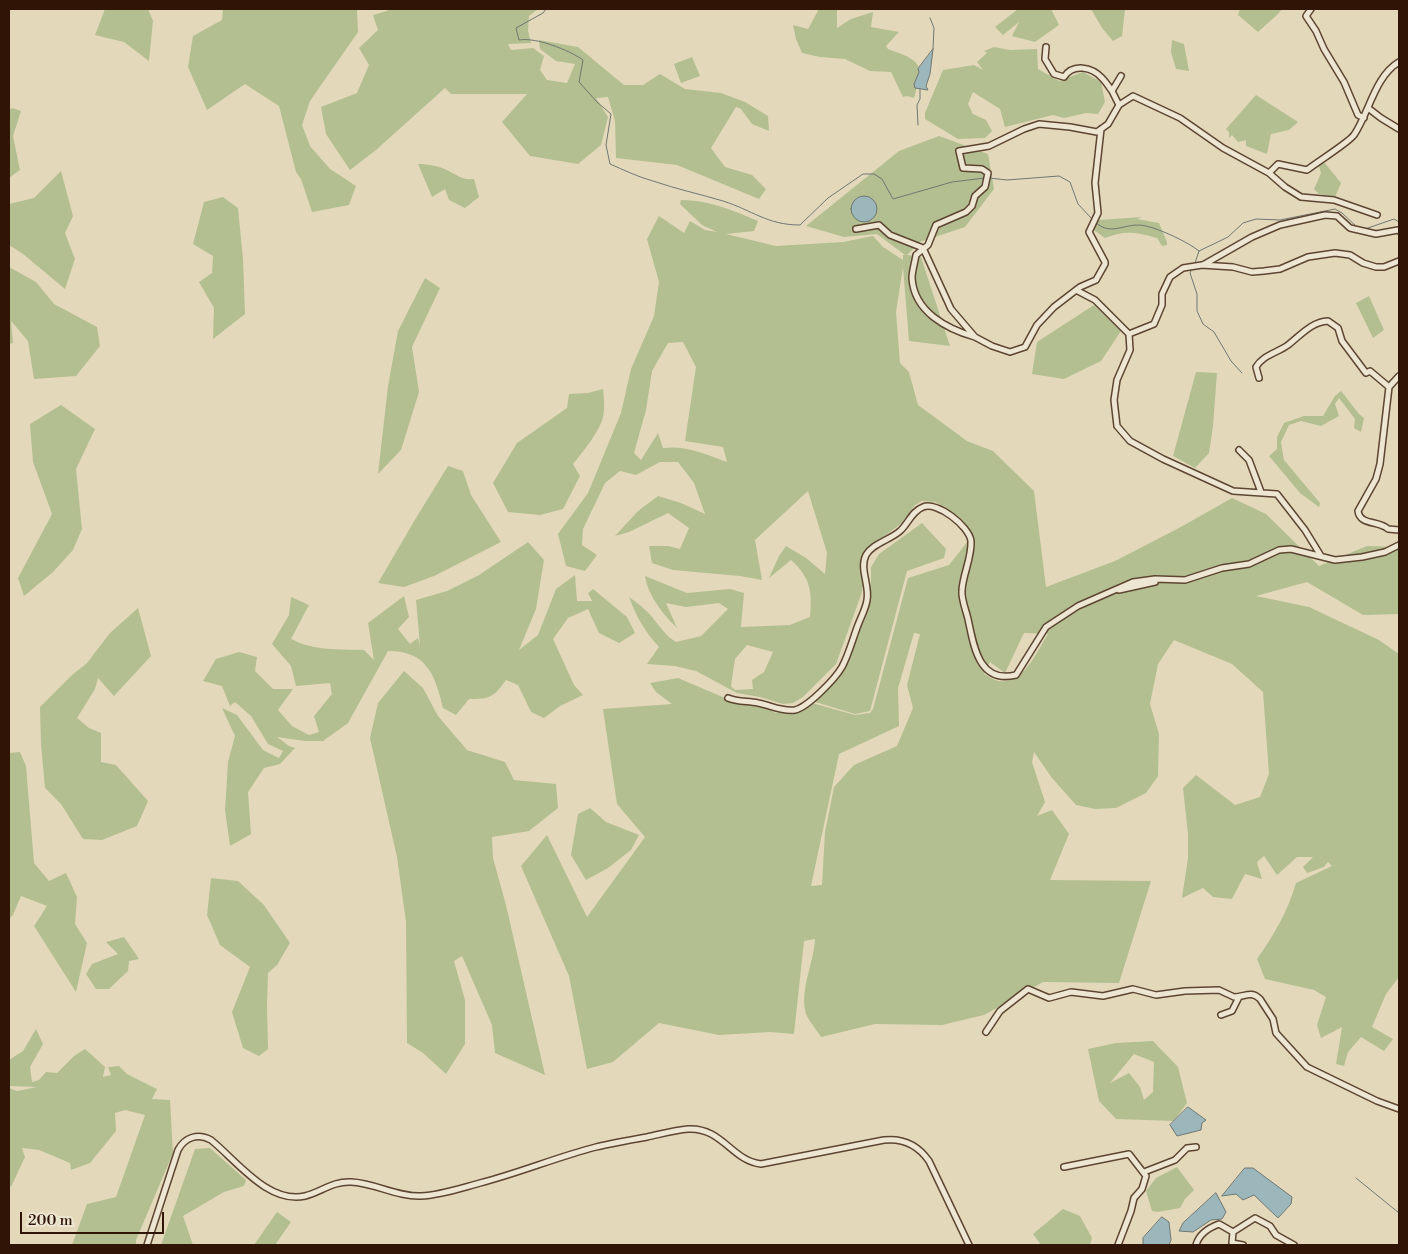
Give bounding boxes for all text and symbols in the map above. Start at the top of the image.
scale bar [22,1202,166,1234]
text: 200 m [28,1211,73,1230]

